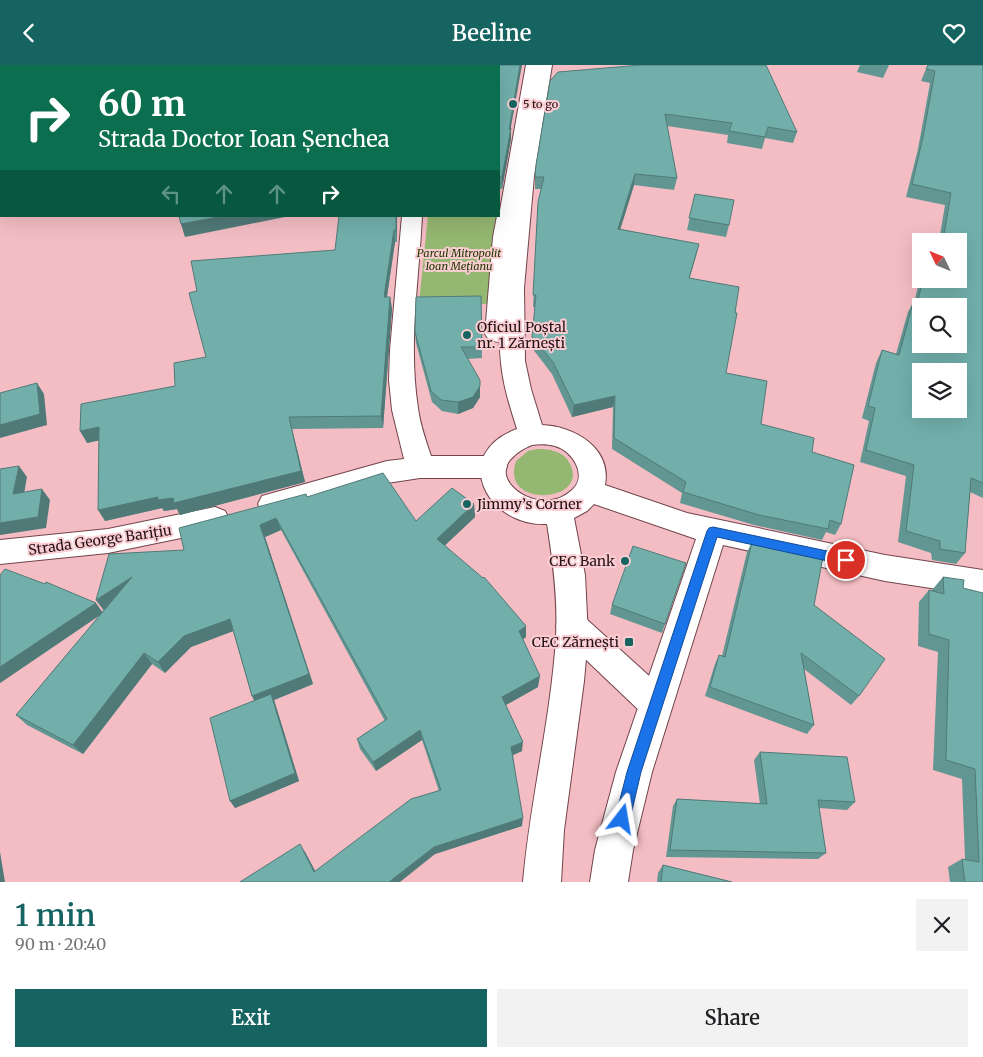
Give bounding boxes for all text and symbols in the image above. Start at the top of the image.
icon: back [15,19,43,47]
text: Beeline [452,19,531,47]
icon: heart [940,19,968,47]
text: 60 m [98,82,186,126]
icon: right [15,85,80,150]
place label: 5 to go [523,97,559,111]
marker: 5 to go [507,98,519,110]
text: Strada Doctor Ioan Șenchea [98,125,390,153]
icon: left [157,180,185,208]
icon: ahead [210,180,238,208]
icon: ahead [263,180,291,208]
icon: right [316,180,344,208]
north arrow [912,233,968,287]
map controls [912,233,967,418]
park label: Parcul Mitropolit Ioan Mețianu [417,246,501,273]
button: search [912,298,967,353]
place label: Oficiul Poștal nr. 1 Zărnești [477,318,567,352]
marker: Oficiul Poștal nr. 1 Zărnești [461,329,473,341]
button: layers [912,363,967,418]
place label: Jimmy’s Corner [476,495,582,513]
marker: Jimmy’s Corner [461,498,473,510]
street label: Strada George Barițiu [27,521,173,559]
pin [825,539,867,581]
icon: arrive [832,546,860,574]
place label: CEC Bank [549,552,615,570]
marker: CEC Bank [619,555,631,567]
place label: CEC Zărnești [532,633,619,651]
marker: CEC Zărnești [623,636,635,648]
position arrow [595,792,647,844]
text: 1 min [15,896,96,934]
button: close [916,899,968,951]
text: 90 m · 20:40 [15,934,106,954]
button: Exit [15,989,487,1047]
button: Share [497,989,968,1047]

